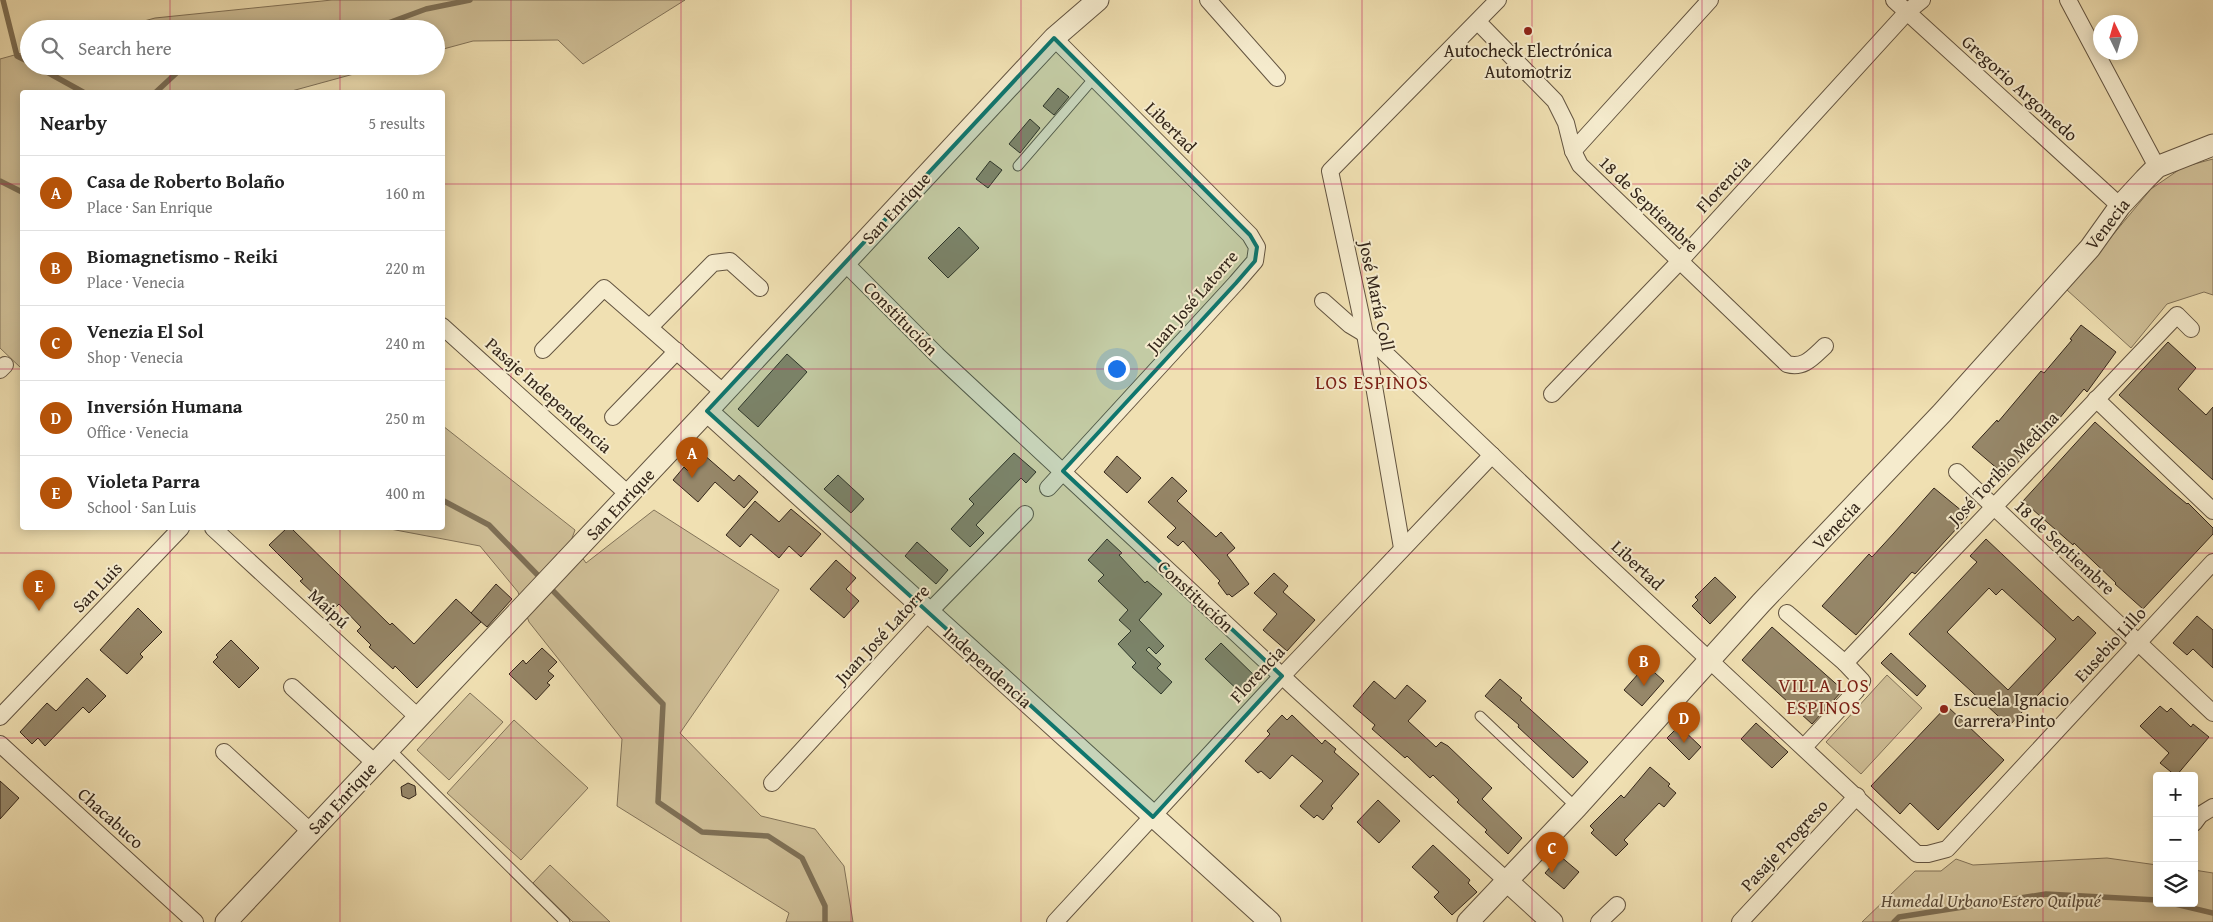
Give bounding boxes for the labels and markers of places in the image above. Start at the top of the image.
marker: Autocheck Electrónica Automotriz [1522,25,1534,37]
place label: Autocheck Electrónica Automotriz [1444,37,1613,85]
pin: A [676,437,708,478]
pin: E [23,570,55,611]
pin: B [1628,645,1660,686]
place label: Escuela Ignacio Carrera Pinto [1954,686,2069,734]
pin: D [1668,702,1700,743]
marker: Escuela Ignacio Carrera Pinto [1938,703,1950,715]
pin: C [1536,832,1568,873]

